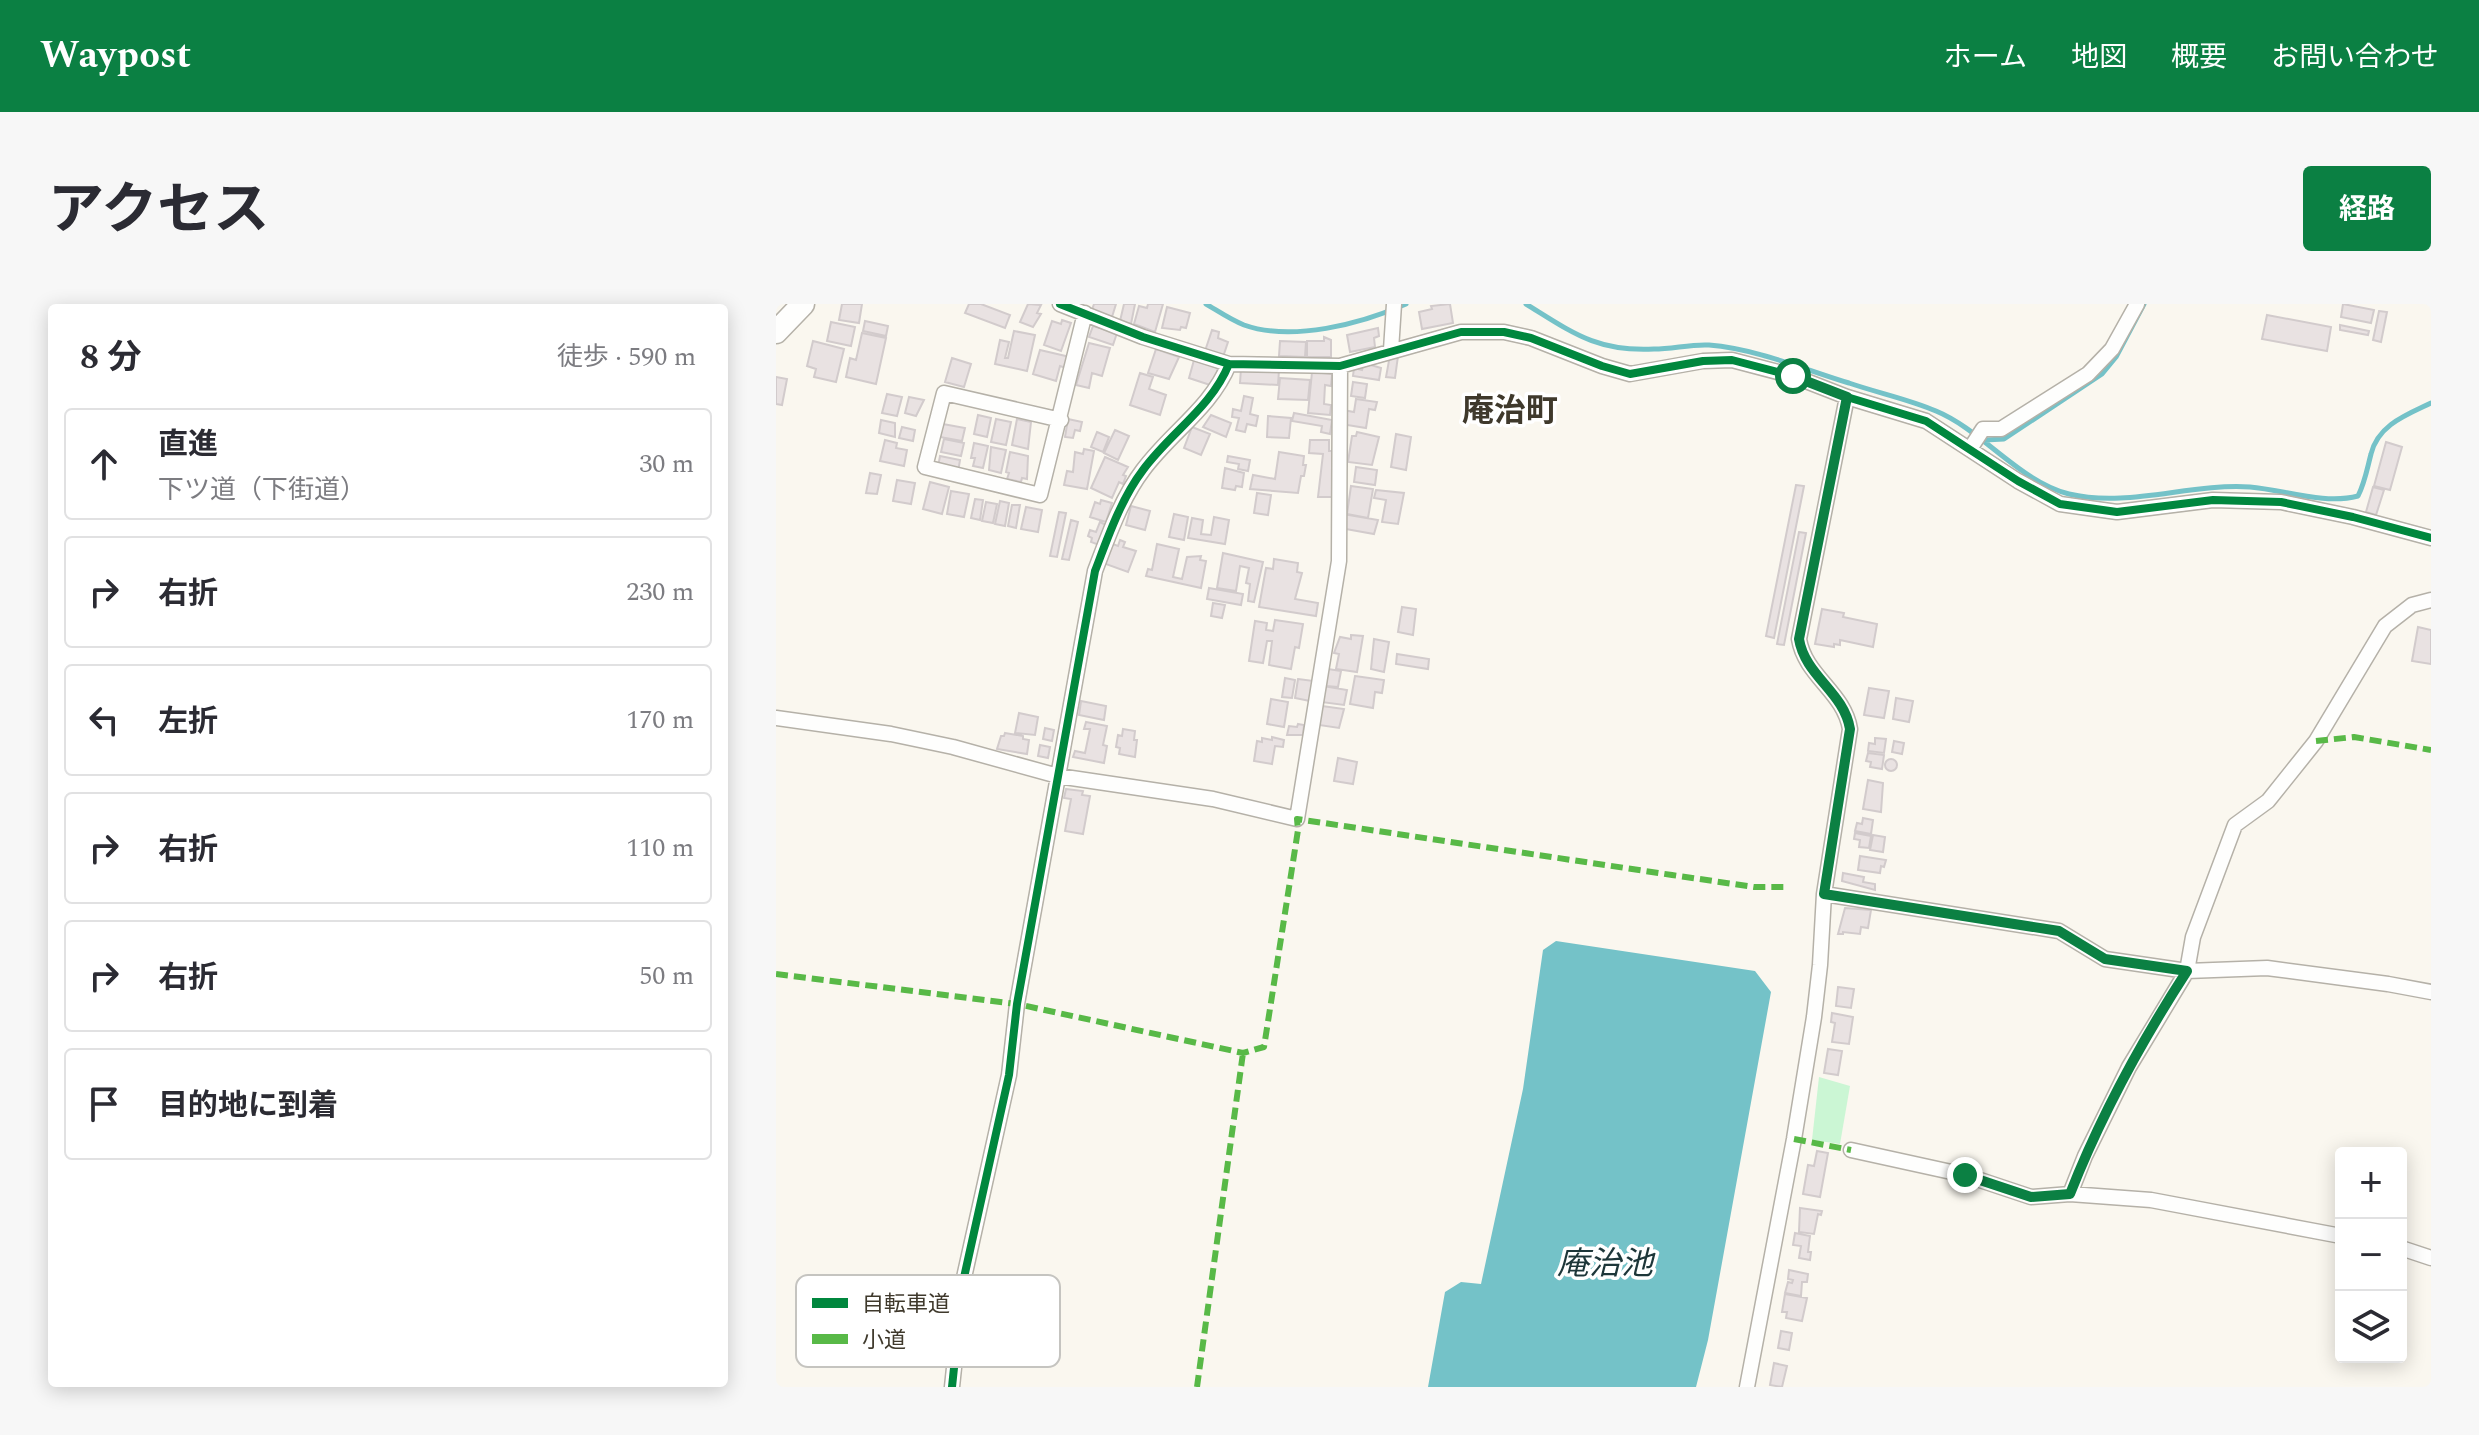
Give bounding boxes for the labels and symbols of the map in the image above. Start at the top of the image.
route start [1775,358,1811,394]
district label: 庵治町 [1462,387,1558,436]
route end [1947,1157,1983,1193]
water label: 庵治池 [1557,1240,1656,1289]
legend [796,1275,1060,1367]
text: 自転車道 [862,1288,950,1321]
text: 小道 [862,1324,906,1357]

